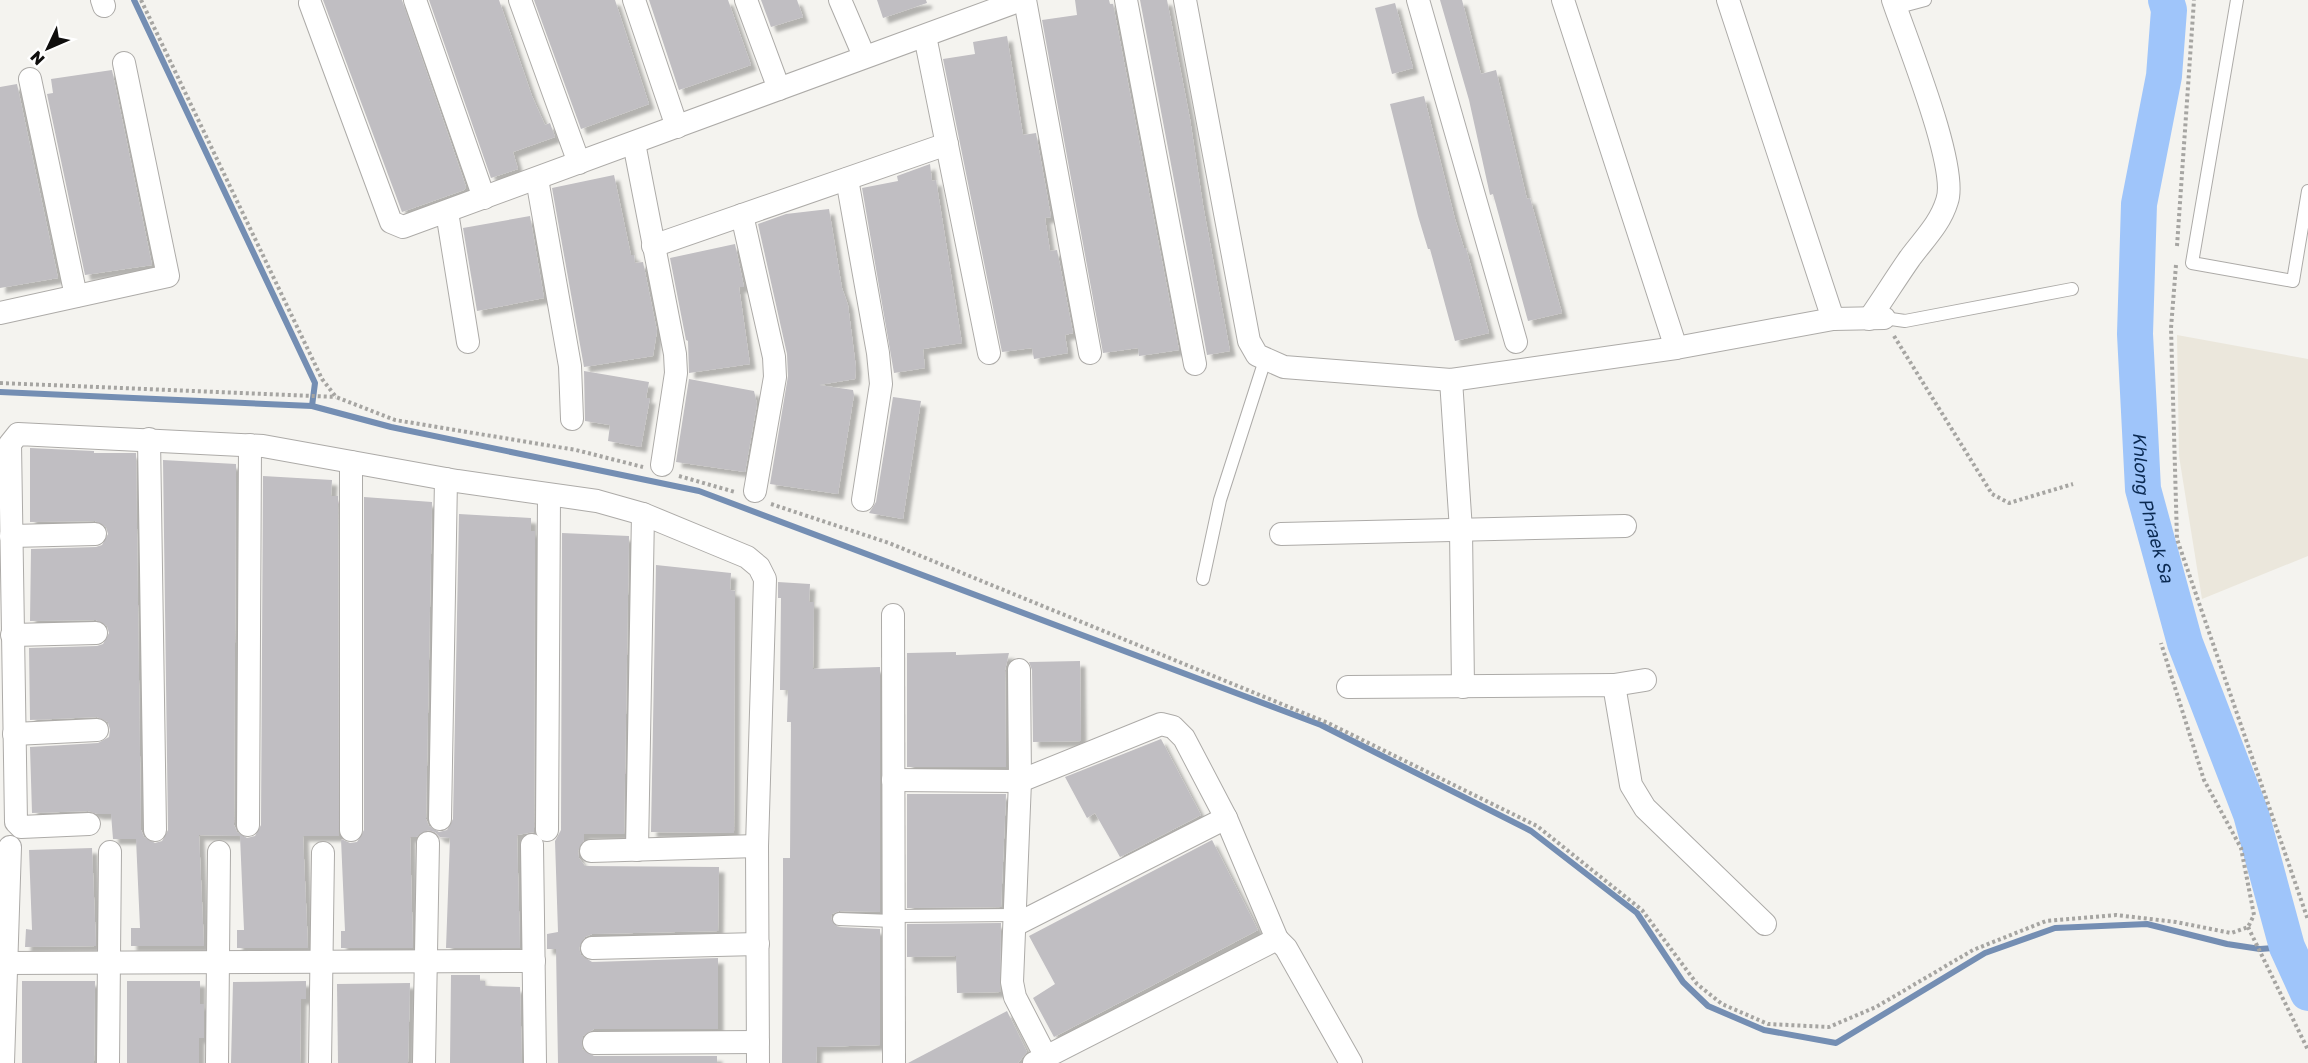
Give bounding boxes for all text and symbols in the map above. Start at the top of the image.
north arrow [18,18,78,78]
text: N [26,47,49,70]
water label: Khlong Phraek Sa [2129,432,2179,586]

